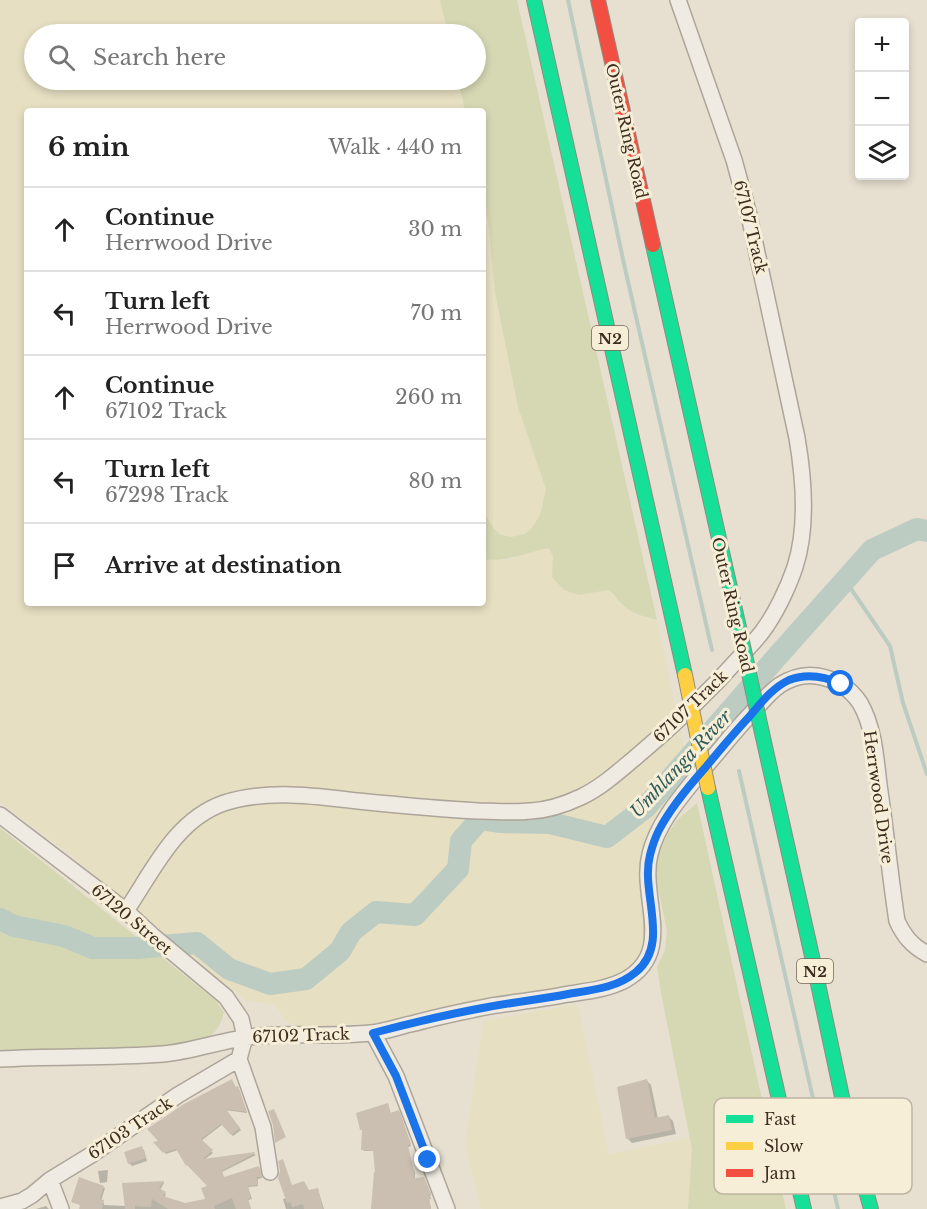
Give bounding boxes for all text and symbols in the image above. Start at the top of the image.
map controls [855,18,909,180]
button: + [855,18,909,72]
search box [24,24,486,90]
icon: search [45,41,78,74]
text: Search here [93,44,226,71]
street label: Outer Ring Road [602,61,652,201]
button: − [855,72,909,126]
button: layers [855,126,909,180]
text: 6 min [48,131,129,163]
text: Walk · 440 m [329,135,462,159]
street label: 67107 Track [730,178,772,276]
text: Continue [105,204,214,231]
icon: ahead [48,213,81,246]
text: 30 m [408,217,462,241]
text: Herrwood Drive [105,231,273,255]
text: Turn left [105,288,210,315]
icon: left [48,297,81,330]
text: 70 m [410,301,462,325]
text: Herrwood Drive [105,315,273,339]
road number: N2 [592,326,628,350]
text: Continue [105,372,214,399]
icon: ahead [48,381,81,414]
text: 260 m [395,385,462,409]
text: 67102 Track [105,399,227,423]
text: Turn left [105,456,210,483]
icon: left [48,465,81,498]
text: 80 m [408,469,462,493]
text: 67298 Track [105,483,229,507]
street label: Outer Ring Road [708,535,758,675]
icon: arrive [48,549,81,582]
text: Arrive at destination [105,552,342,579]
street label: 67107 Track [649,665,731,746]
route start [827,670,853,696]
water label: Umhlanga River [626,705,737,822]
street label: Herrwood Drive [860,729,898,865]
street label: 67120 Street [87,879,177,959]
road number: N2 [797,959,833,983]
street label: 67102 Track [252,1023,350,1047]
street label: 67103 Track [84,1092,176,1164]
legend [714,1098,912,1194]
text: Fast [764,1109,796,1129]
text: Slow [764,1136,804,1156]
route end [414,1146,440,1172]
text: Jam [762,1163,796,1183]

